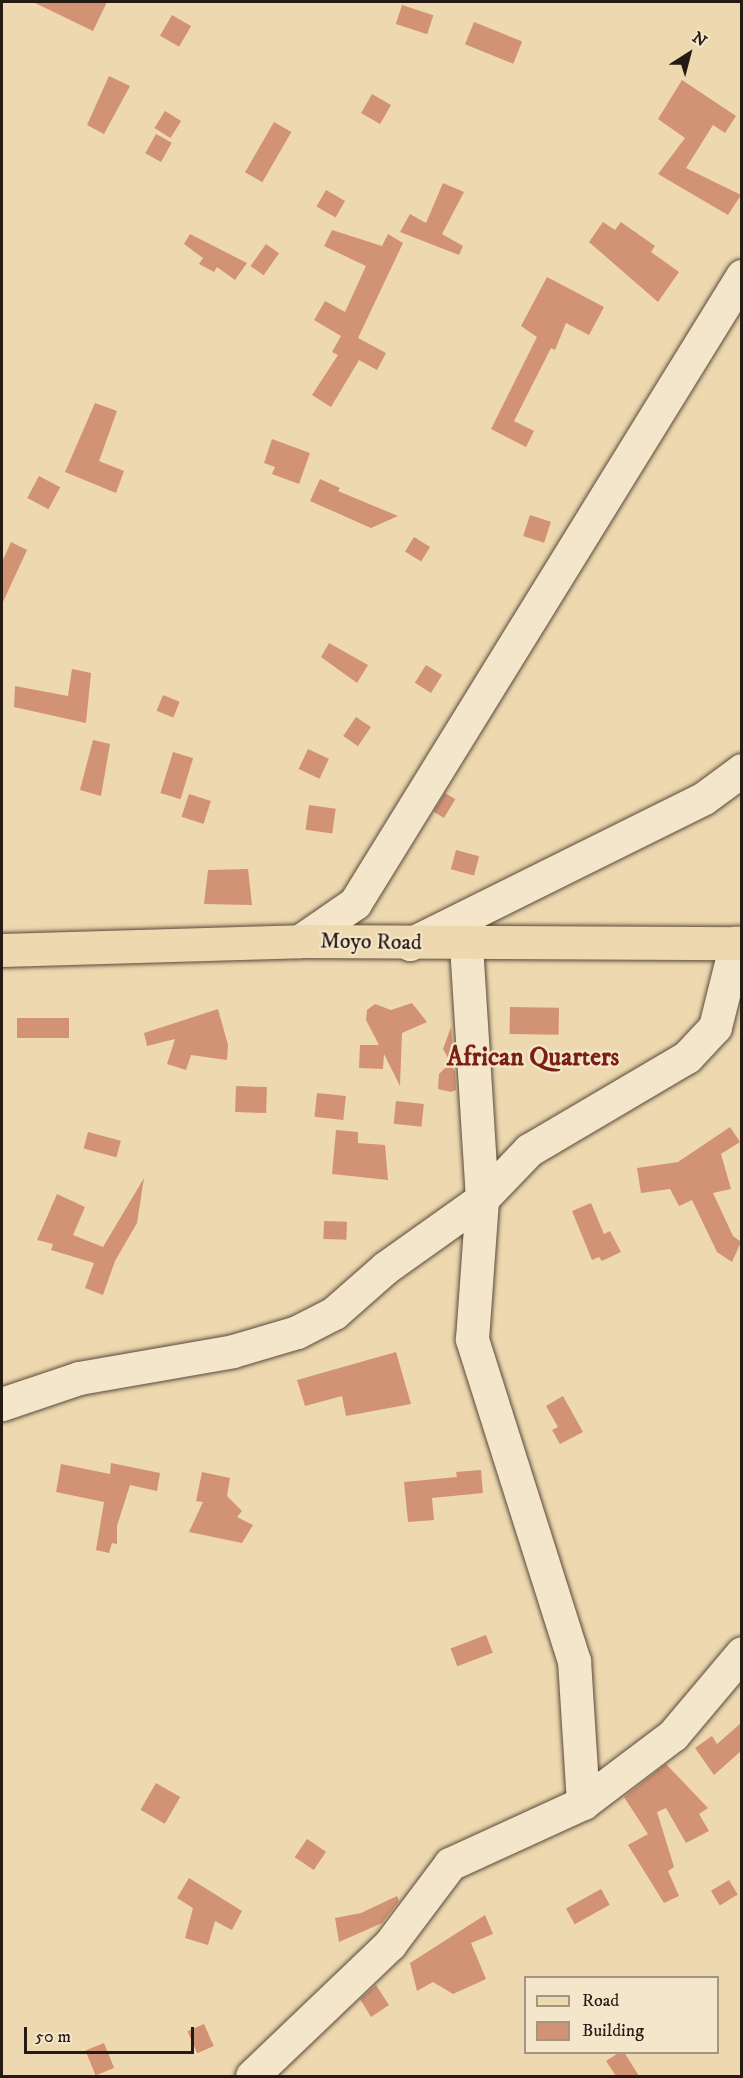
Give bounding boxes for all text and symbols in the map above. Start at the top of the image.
north arrow [659,24,719,84]
text: N [688,27,711,51]
street label: Moyo Road [320,928,422,956]
district label: African Quarters [447,1042,619,1074]
legend [524,1976,719,2054]
text: Road [582,1990,619,2012]
scale bar [27,2015,196,2053]
text: Building [582,2020,644,2042]
text: 50 m [35,2026,71,2048]

